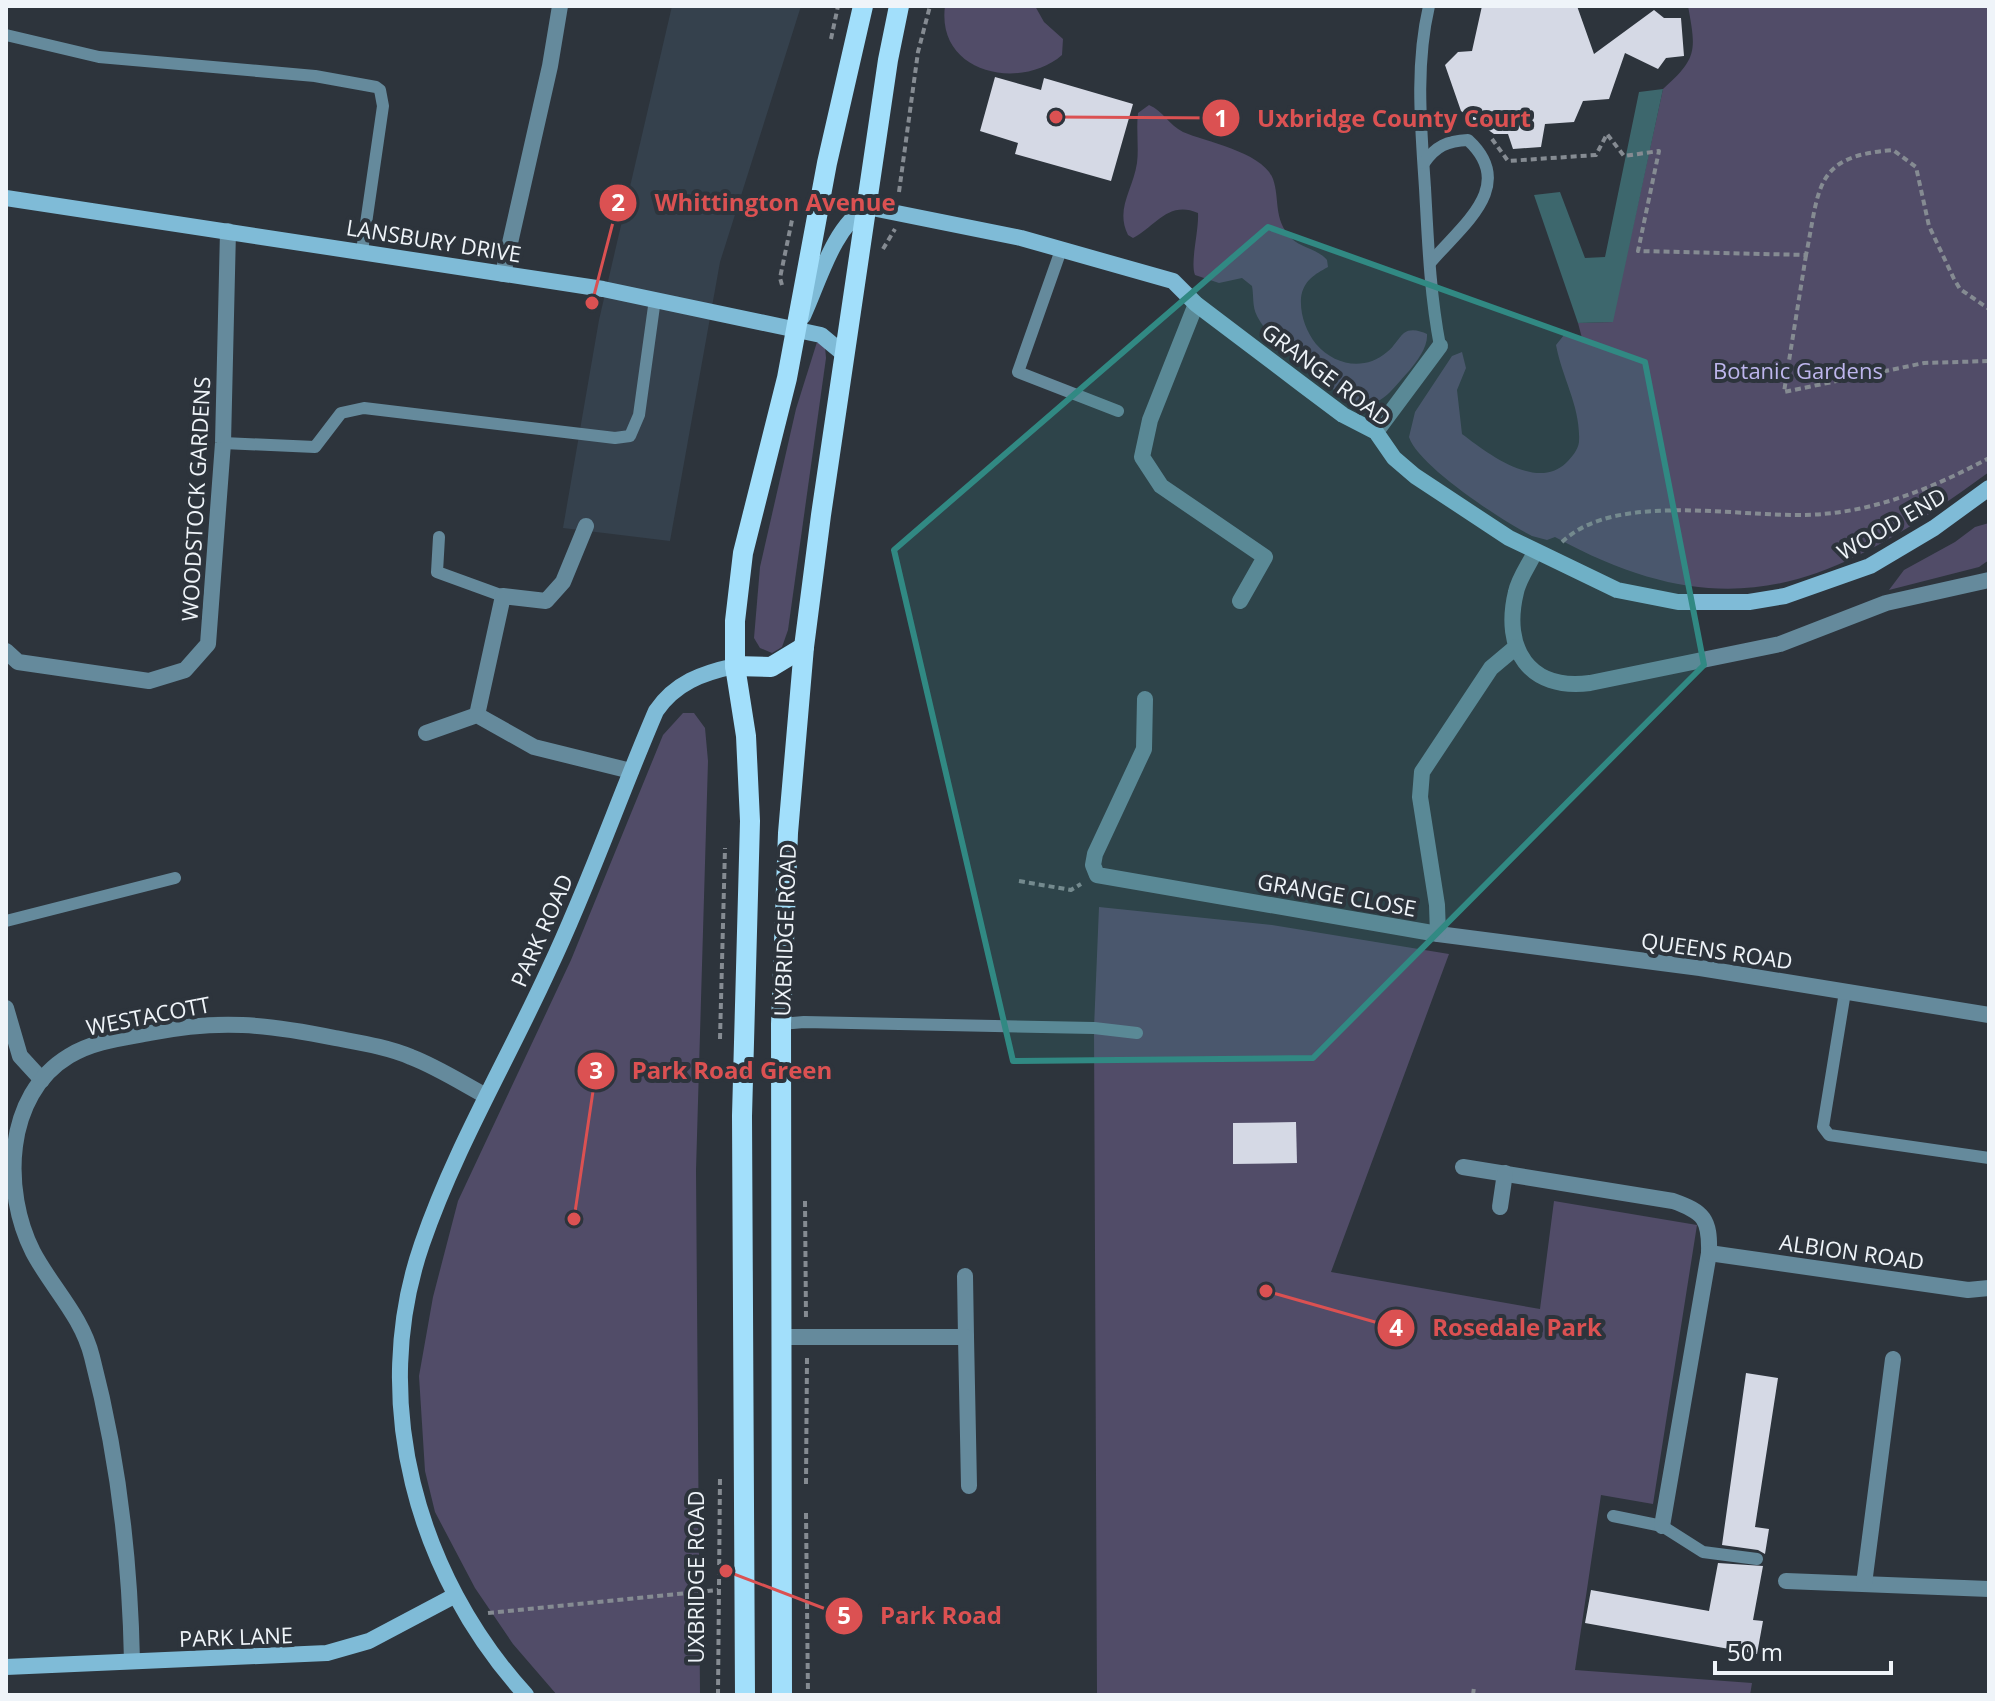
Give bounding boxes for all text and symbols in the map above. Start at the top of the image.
callout: Uxbridge County Court [1201,94,1547,142]
text: 1 [1214,101,1228,134]
text: Uxbridge County Court [1257,101,1531,134]
callout: Whittington Avenue [598,179,911,227]
text: 2 [611,185,625,218]
text: Whittington Avenue [654,185,896,218]
street label: LANSBURY DRIVE [344,211,524,269]
street label: GRANGE ROAD [1256,316,1398,432]
park label: Botanic Gardens [1713,355,1883,385]
street label: WOODSTOCK GARDENS [174,376,216,622]
street label: WOOD END [1831,480,1951,566]
street label: UXBRIDGE ROAD [766,843,802,1017]
street label: GRANGE CLOSE [1255,865,1419,923]
street label: PARK ROAD [503,869,579,991]
street label: QUEENS ROAD [1639,925,1795,975]
street label: WESTACOTT [83,988,213,1042]
callout: Park Road Green [576,1047,849,1095]
text: 3 [589,1053,603,1086]
text: Park Road Green [632,1053,832,1086]
street label: ALBION ROAD [1778,1226,1926,1276]
callout: Rosedale Park [1376,1304,1618,1352]
text: 4 [1389,1310,1403,1343]
text: Rosedale Park [1432,1310,1602,1343]
street label: UXBRIDGE ROAD [680,1490,710,1664]
callout: Park Road [824,1592,1018,1640]
text: 5 [837,1598,851,1631]
text: Park Road [880,1598,1002,1631]
street label: PARK LANE [178,1619,294,1653]
scale bar [1715,1625,1891,1675]
text: 50 m [1727,1635,1783,1668]

